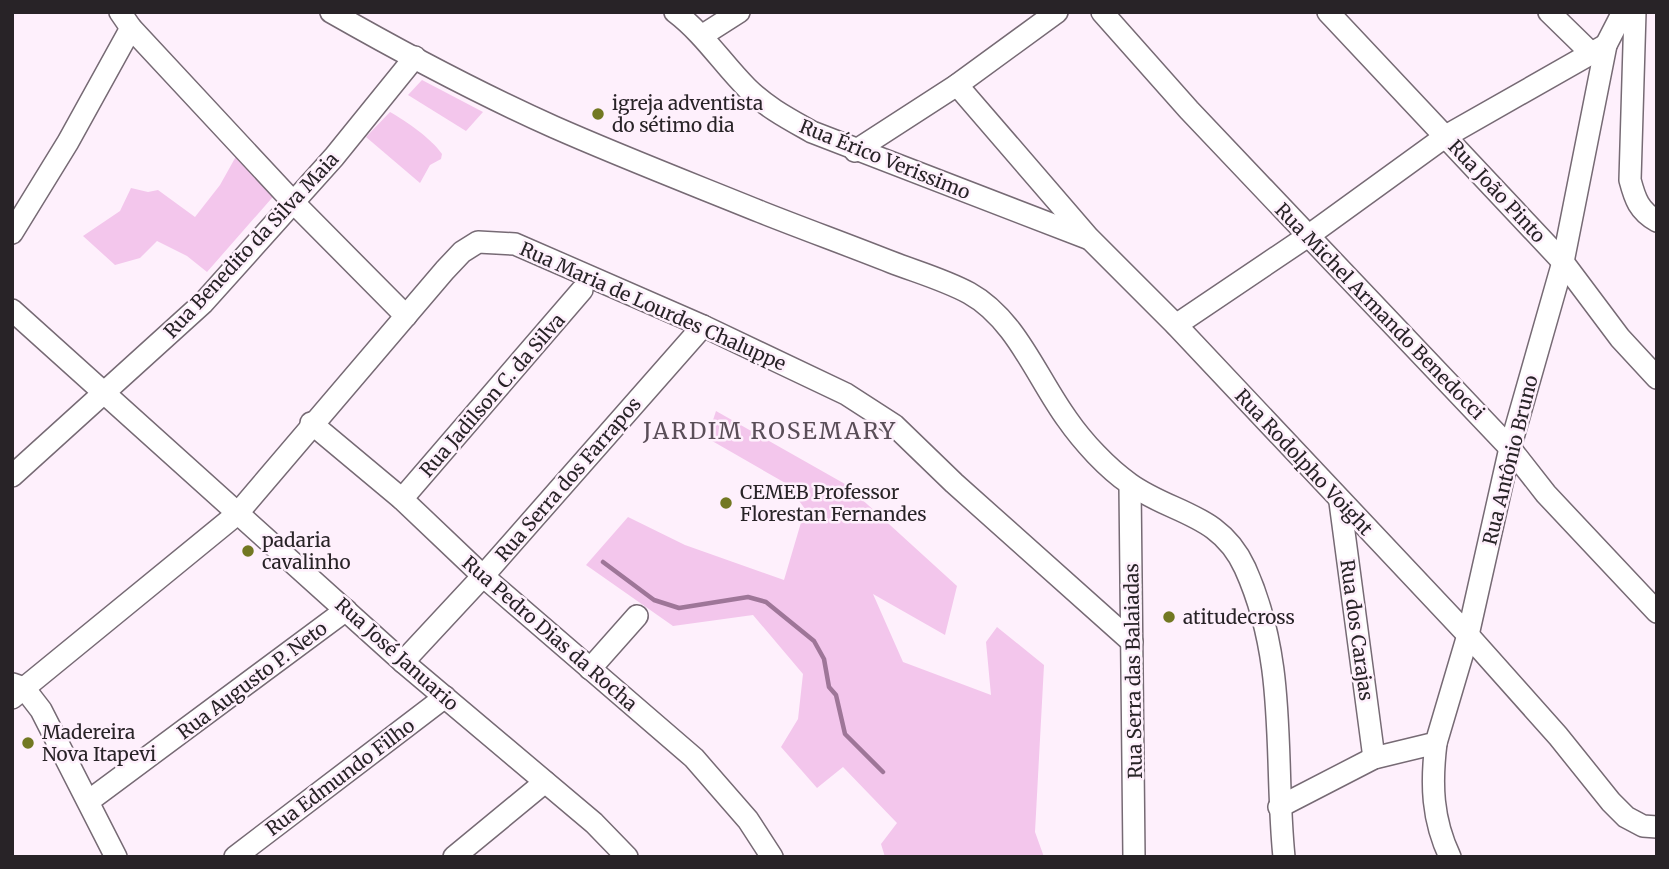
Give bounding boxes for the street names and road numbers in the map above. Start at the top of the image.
street label: Rua Érico Verissimo [796,114,974,204]
street label: Rua João Pinto [1443,135,1551,247]
street label: Rua Benedito da Silva Maia [159,147,343,343]
street label: Rua Michel Armando Benedocci [1270,198,1490,424]
street label: Rua Maria de Lourdes Chaluppe [516,236,790,376]
street label: Rua Jadilson C. da Silva [414,308,570,482]
street label: Rua Antônio Bruno [1477,373,1543,547]
street label: Rua Rodolpho Voight [1230,384,1378,541]
street label: Rua Serra dos Farrapos [490,392,646,566]
street label: Rua Pedro Dias da Rocha [457,550,643,716]
street label: Rua dos Carajas [1335,558,1379,702]
street label: Rua Serra das Balaiadas [1119,563,1147,779]
street label: Rua José Januario [330,592,464,716]
street label: Rua Augusto P. Neto [172,616,332,744]
street label: Rua Edmundo Filho [261,713,419,841]

